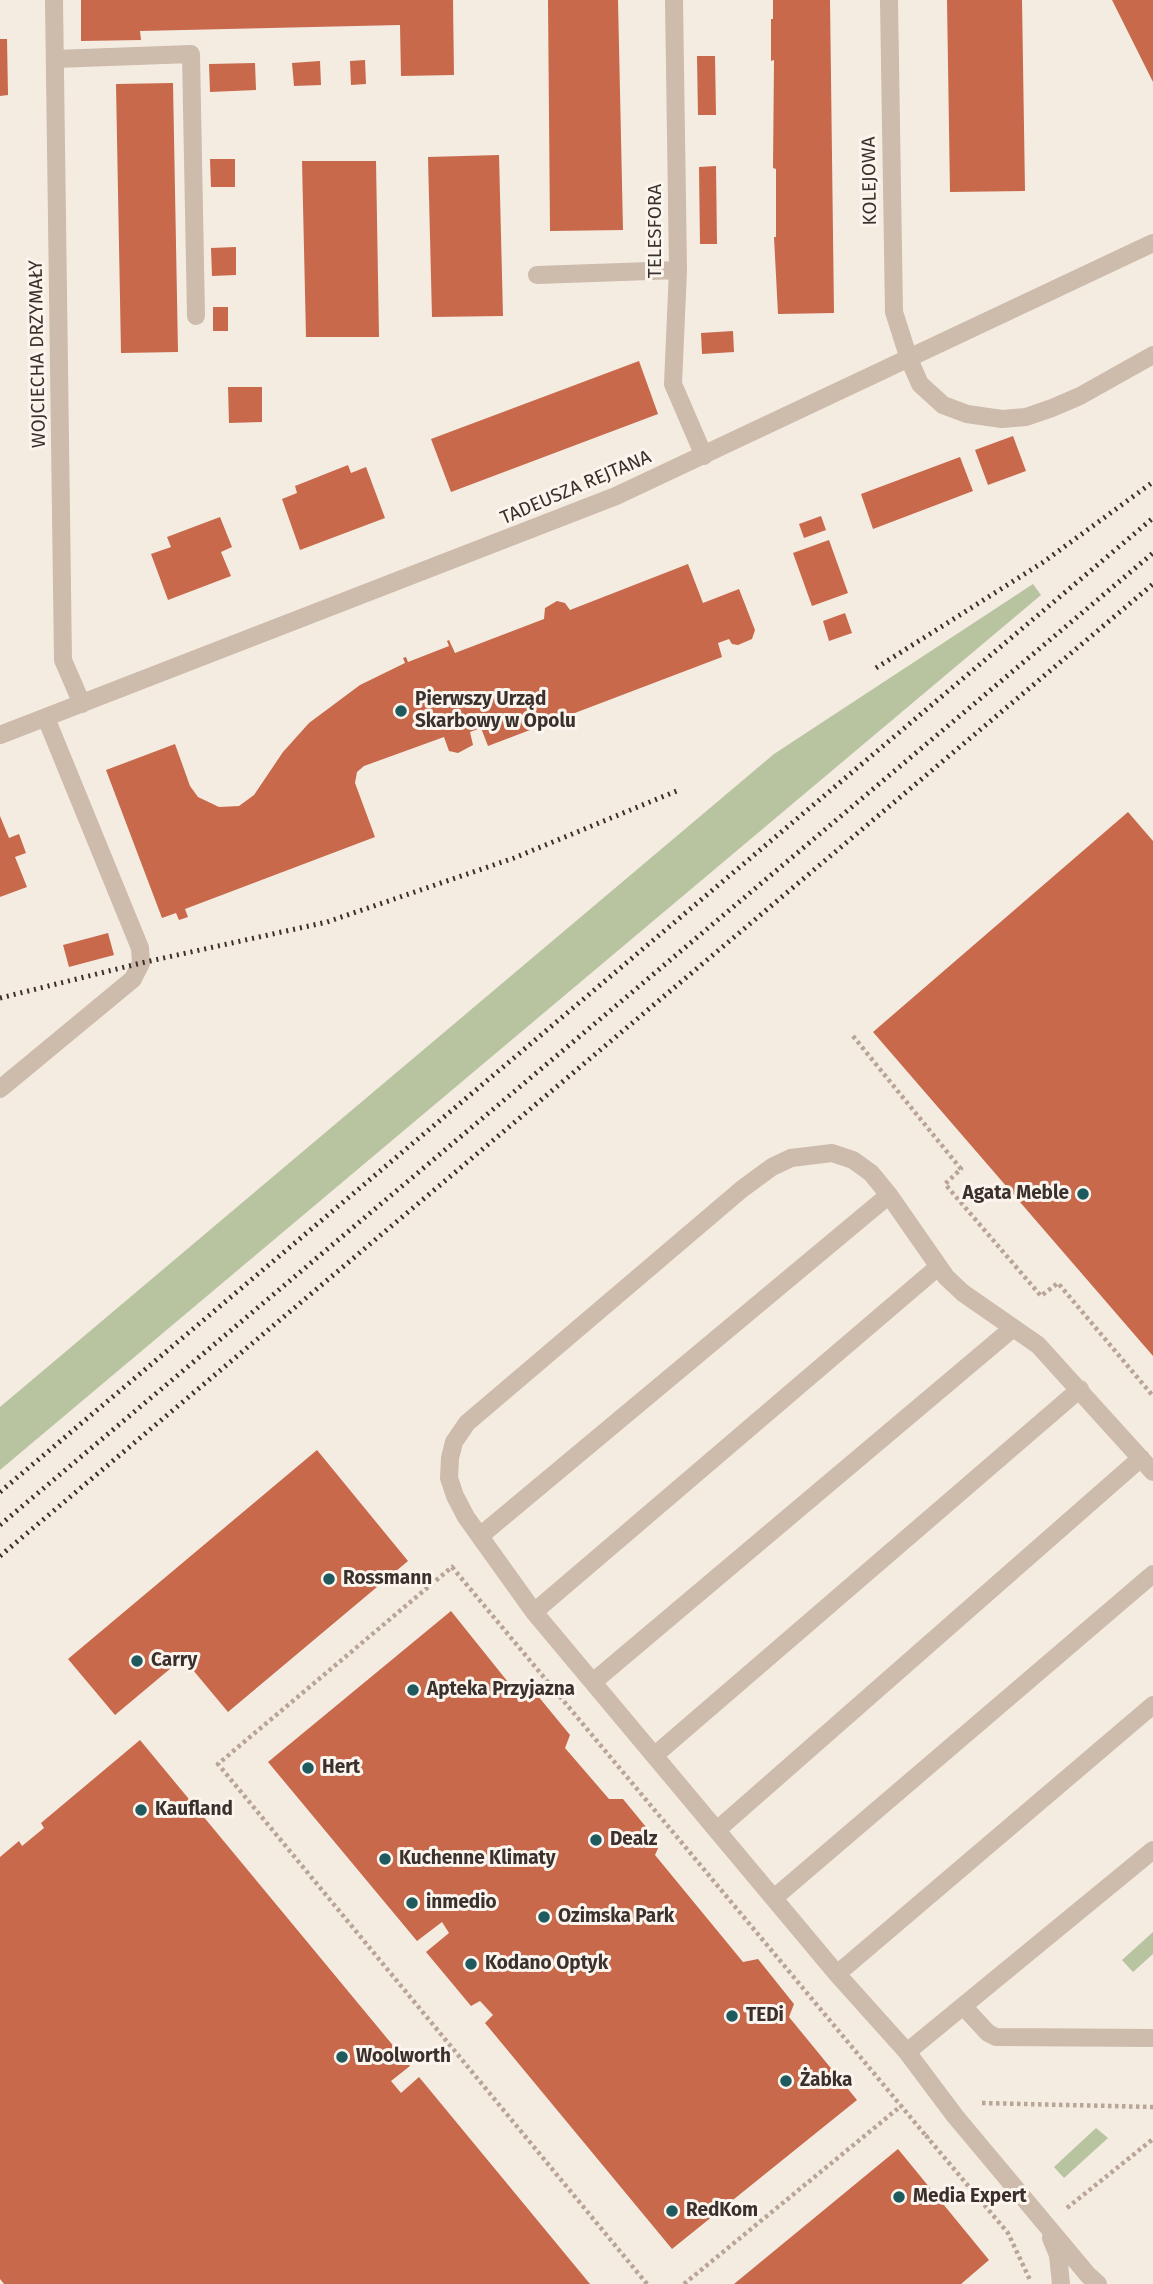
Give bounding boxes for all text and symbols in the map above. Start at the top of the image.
street label: KOLEJOWA [858,136,882,226]
street label: TELESFORA [645,184,667,278]
street label: WOJCIECHA DRZYMAŁY [25,260,51,448]
street label: TADEUSZA REJTANA [497,446,655,530]
place label: Pierwszy Urząd Skarbowy w Opolu [415,689,576,733]
marker: Pierwszy Urząd Skarbowy w Opolu [393,703,409,719]
place label: Agata Meble [963,1183,1069,1205]
marker: Agata Meble [1075,1186,1091,1202]
place label: Rossmann [343,1568,432,1590]
marker: Rossmann [321,1571,337,1587]
place label: Carry [151,1650,197,1672]
marker: Carry [129,1653,145,1669]
place label: Apteka Przyjazna [427,1679,575,1701]
marker: Apteka Przyjazna [405,1682,421,1698]
place label: Hert [322,1757,360,1779]
marker: Hert [300,1760,316,1776]
place label: Kaufland [155,1799,233,1821]
marker: Kaufland [133,1802,149,1818]
place label: Dealz [610,1829,657,1851]
marker: Dealz [588,1832,604,1848]
place label: Kuchenne Klimaty [399,1848,556,1870]
marker: Kuchenne Klimaty [377,1851,393,1867]
place label: inmedio [426,1892,497,1914]
marker: inmedio [404,1895,420,1911]
place label: Ozimska Park [558,1906,674,1928]
marker: Ozimska Park [536,1909,552,1925]
place label: Kodano Optyk [485,1953,608,1975]
marker: Kodano Optyk [463,1956,479,1972]
place label: TEDi [746,2005,784,2027]
marker: TEDi [724,2008,740,2024]
place label: Woolworth [356,2046,451,2068]
marker: Woolworth [334,2049,350,2065]
place label: Żabka [800,2070,852,2092]
marker: Żabka [778,2073,794,2089]
place label: Media Expert [913,2186,1027,2208]
marker: Media Expert [891,2189,907,2205]
place label: RedKom [686,2200,758,2222]
marker: RedKom [664,2203,680,2219]

